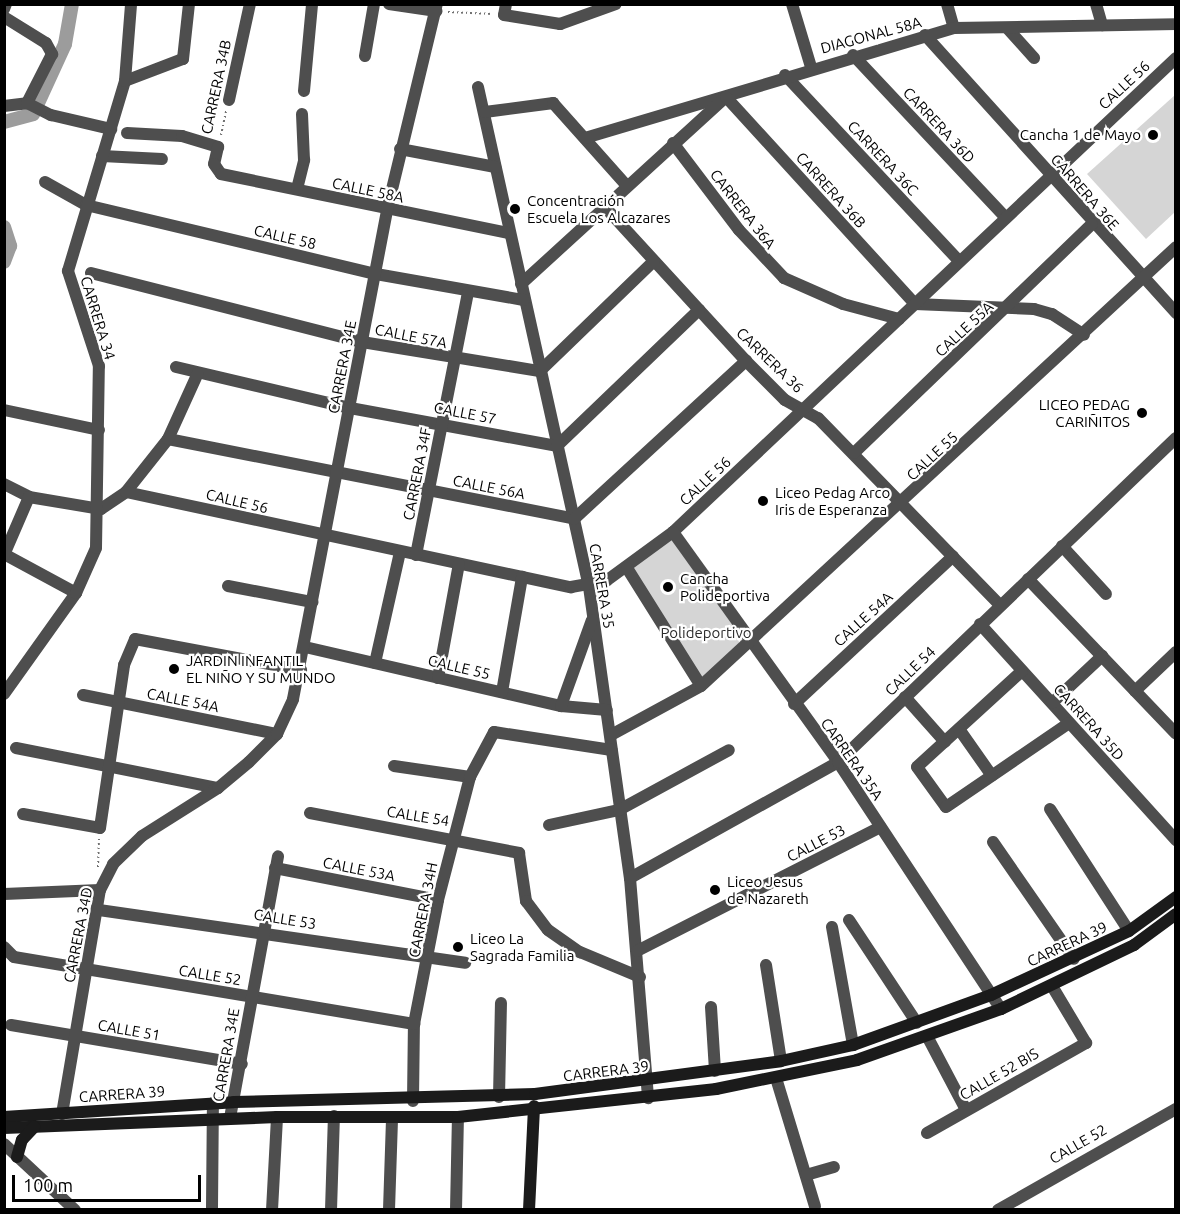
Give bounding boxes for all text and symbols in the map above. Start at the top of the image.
street label: DIAGONAL 58A [819,13,923,57]
street label: CARRERA 34B [197,38,235,136]
street label: CALLE 56 [1095,57,1153,113]
street label: CARRERA 36D [899,83,979,167]
street label: CARRERA 36C [844,117,922,199]
place label: Cancha 1 de Mayo [1020,126,1141,144]
marker: Cancha 1 de Mayo [1146,128,1160,142]
street label: CARRERA 36B [792,148,870,232]
street label: CARRERA 36E [1047,150,1123,234]
street label: CARRERA 36A [706,166,780,252]
street label: CALLE 58A [330,174,406,206]
place label: Concentración Escuela Los Alcazares [527,191,671,226]
marker: Concentración Escuela Los Alcazares [508,202,522,216]
street label: CALLE 58 [252,221,318,253]
street label: CARRERA 34 [77,274,119,362]
street label: CALLE 55A [931,297,997,361]
street label: CARRERA 34E [324,319,360,415]
street label: CALLE 57A [373,320,449,352]
street label: CARRERA 36 [733,324,807,396]
place label: LICEO PEDAG CARIÑITOS [1039,395,1130,430]
street label: CALLE 57 [432,398,498,428]
marker: LICEO PEDAG CARIÑITOS [1135,406,1149,420]
street label: CARRERA 34F [399,426,435,522]
street label: CALLE 55 [903,428,961,484]
street label: CALLE 56 [676,453,734,509]
street label: CALLE 56A [451,471,527,503]
place label: Liceo Pedag Arco Iris de Esperanza [775,483,890,518]
street label: CALLE 56 [204,485,270,517]
marker: Liceo Pedag Arco Iris de Esperanza [756,494,770,508]
street label: CARRERA 35 [586,542,618,630]
place label: Cancha Polideportiva [680,569,770,604]
marker: Cancha Polideportiva [661,580,675,594]
street label: CALLE 54A [830,588,896,650]
park label: Polideportivo [660,624,752,642]
street label: CALLE 54 [881,643,939,699]
place label: JARDIN INFANTIL EL NIÑO Y SU MUNDO [186,651,336,686]
street label: CALLE 55 [426,651,492,683]
marker: JARDIN INFANTIL EL NIÑO Y SU MUNDO [167,662,181,676]
street label: CARRERA 35D [1050,680,1128,764]
street label: CALLE 54A [145,684,221,716]
street label: CARRERA 35A [817,714,887,804]
street label: CALLE 54 [385,802,451,830]
street label: CALLE 53 [784,821,848,865]
street label: CALLE 53A [321,853,397,885]
street label: CARRERA 34H [405,861,441,959]
place label: Liceo Jesus de Nazareth [727,872,809,907]
marker: Liceo Jesus de Nazareth [708,883,722,897]
street label: CARRERA 34D [60,886,96,984]
street label: CALLE 53 [252,905,318,933]
street label: CARRERA 39 [1024,918,1110,970]
place label: Liceo La Sagrada Familia [470,929,574,964]
marker: Liceo La Sagrada Familia [451,940,465,954]
street label: CALLE 52 [177,961,243,989]
street label: CARRERA 34E [209,1007,243,1103]
street label: CALLE 51 [96,1016,162,1044]
street label: CALLE 52 BIS [956,1044,1042,1104]
street label: CARRERA 39 [562,1057,650,1085]
street label: CARRERA 39 [78,1082,166,1106]
street label: CALLE 52 [1046,1120,1110,1168]
scale bar [15,1163,204,1201]
text: 100 m [23,1175,73,1195]

